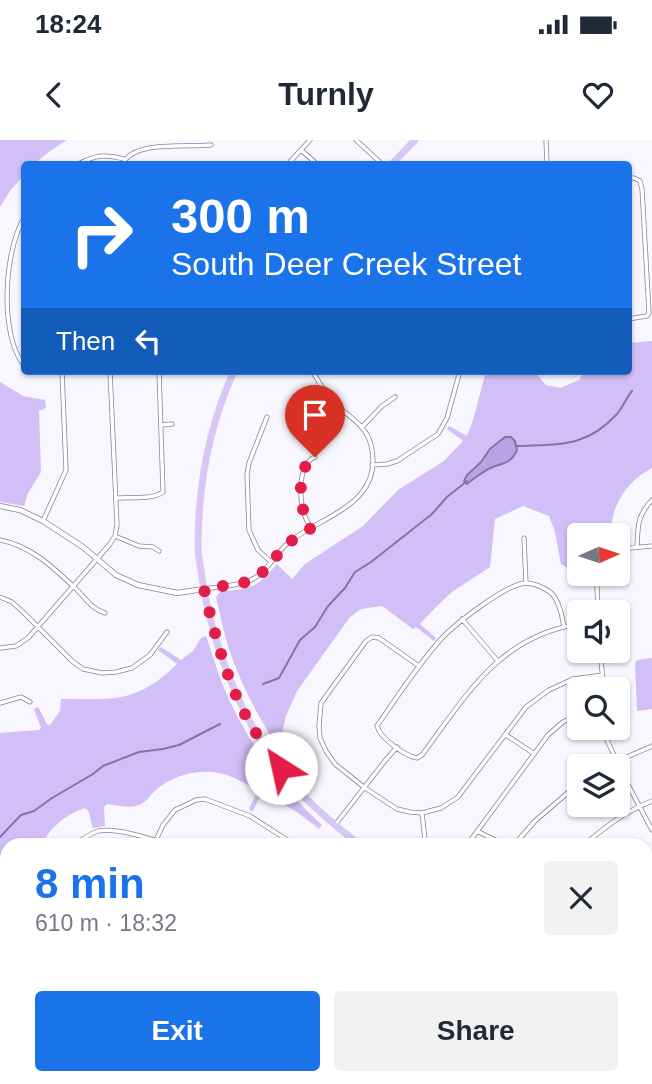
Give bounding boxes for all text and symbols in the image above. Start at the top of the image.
text: 18:24 [35,9,102,39]
icon: back [35,76,73,114]
text: Turnly [278,76,374,112]
icon: heart [579,76,617,114]
icon: right [56,189,147,280]
text: 300 m [171,189,310,243]
text: South Deer Creek Street [171,246,521,282]
icon: left [129,322,167,360]
text: Then [56,326,115,356]
pin [285,385,345,457]
icon: arrive [296,396,334,434]
north arrow [567,523,630,586]
map controls [567,523,630,817]
button: sound [567,600,630,663]
button: search [567,677,630,740]
position arrow [244,731,318,805]
button: layers [567,754,630,817]
text: 8 min [35,860,145,907]
button: close [544,861,618,935]
text: 610 m · 18:32 [35,910,177,936]
button: Exit [35,991,320,1071]
button: Share [334,991,618,1071]

